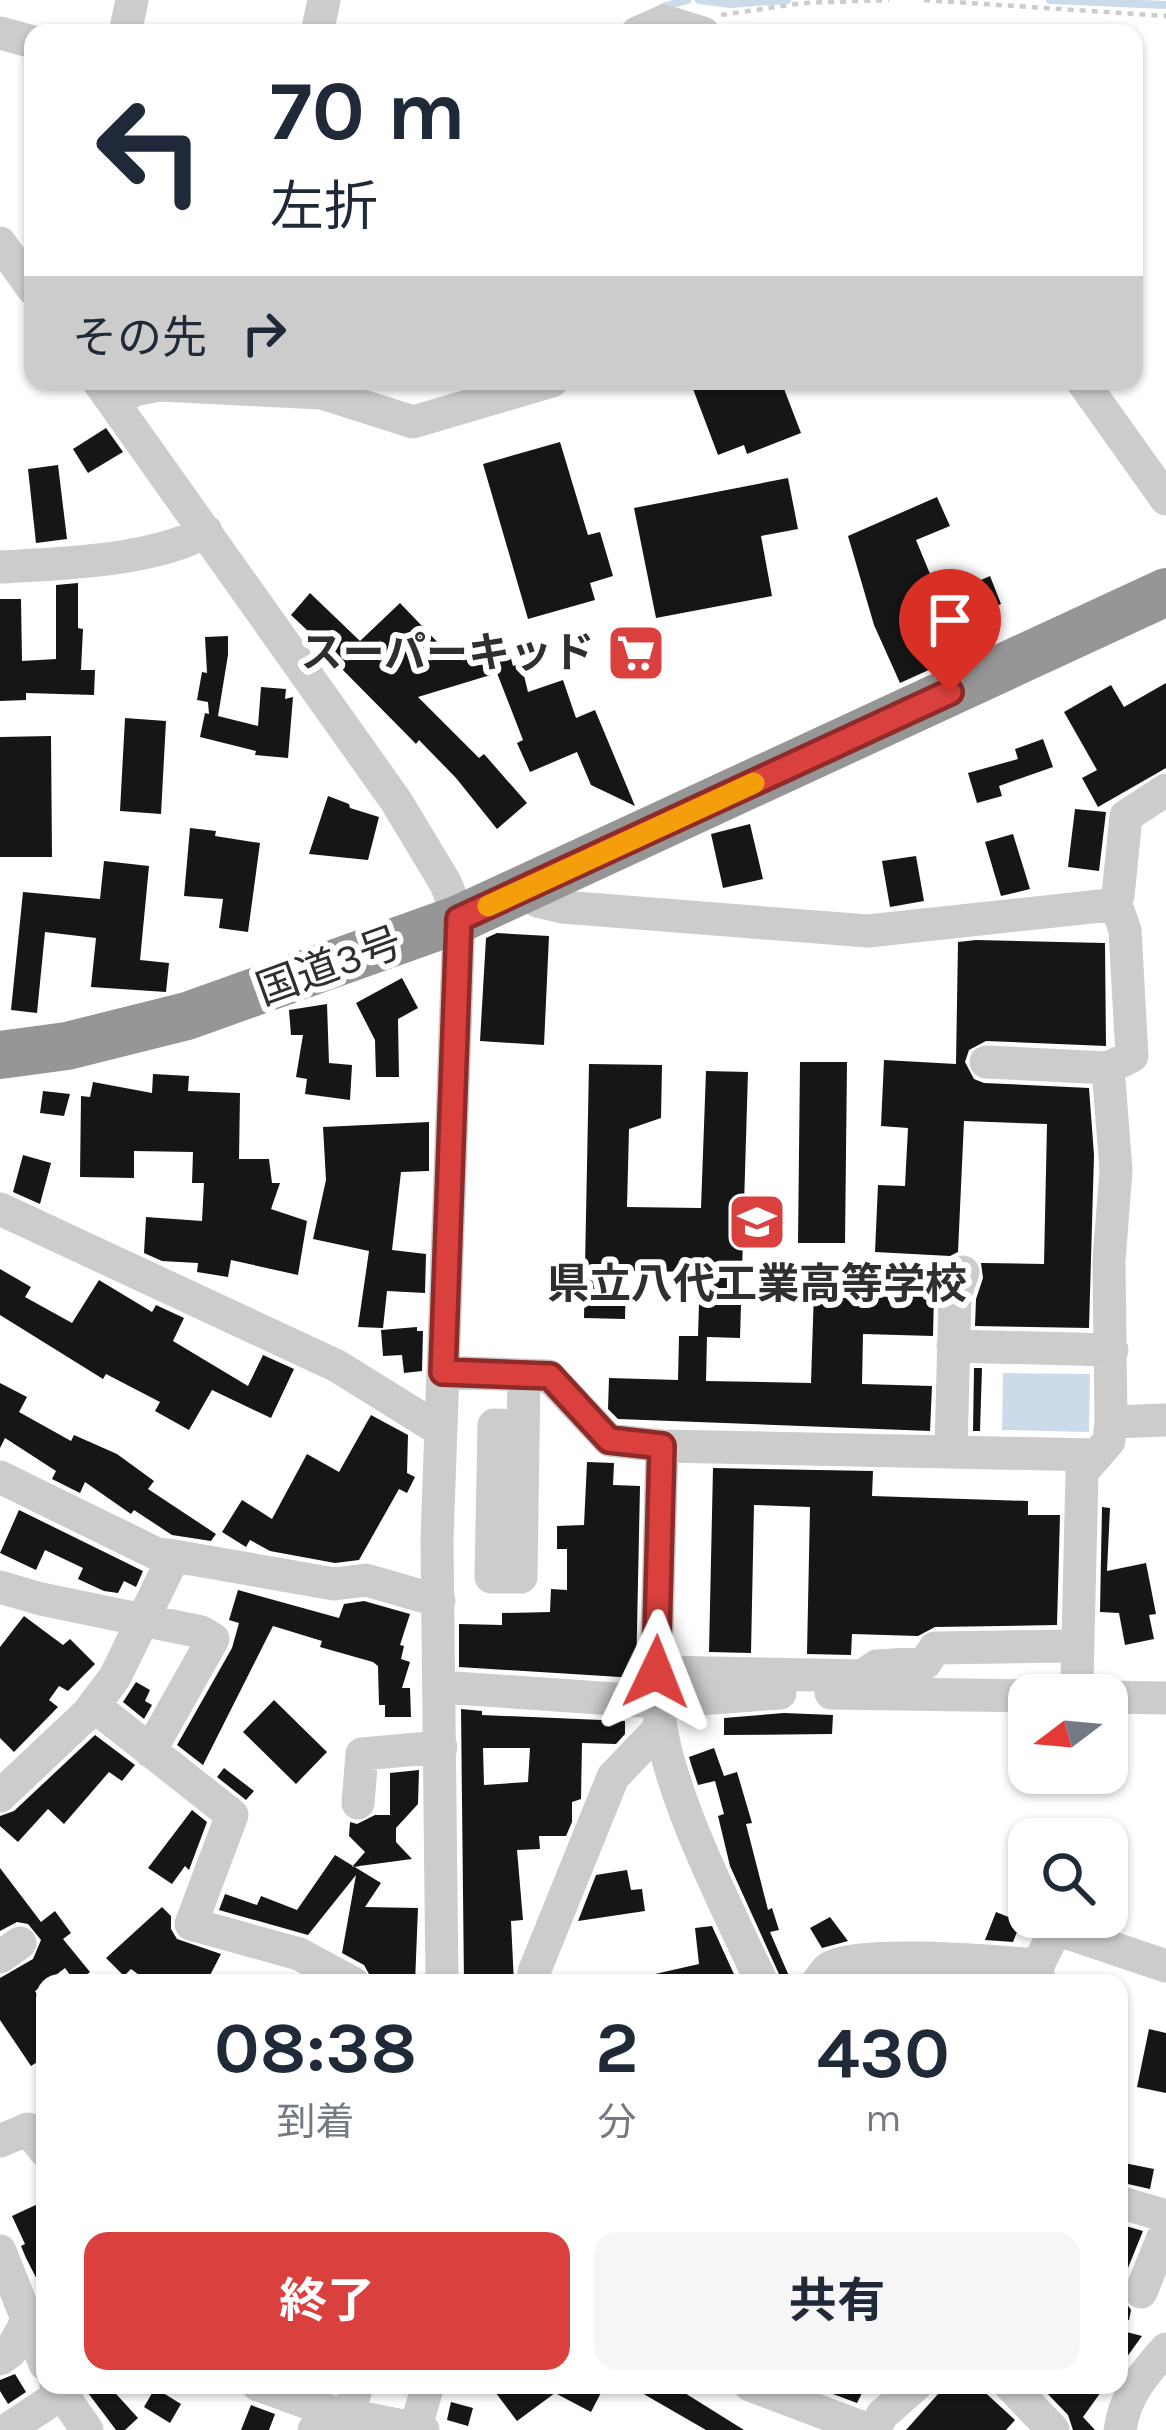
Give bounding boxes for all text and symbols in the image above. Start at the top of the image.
text: 70 m [270,62,466,160]
icon: left [72,72,228,228]
text: 左折 [270,175,378,239]
icon: right [231,300,297,366]
text: その先 [72,312,207,364]
pin [899,569,1001,692]
icon: arrive [917,587,983,653]
supermarket icon: スーパーキッド [605,622,667,684]
place label: スーパーキッド [300,628,594,678]
street label: 国道3号 [250,917,408,1015]
school or university icon: 県立八代工業高等学校 [726,1191,788,1253]
place label: 県立八代工業高等学校 [547,1259,967,1309]
position arrow [593,1609,719,1735]
north arrow [1008,1674,1128,1794]
map controls [1008,1674,1128,1938]
button: search [1008,1818,1128,1938]
text: 08:38 [214,2006,417,2090]
text: 2 [595,2006,639,2090]
text: 430 [817,2011,950,2095]
text: m [865,2095,902,2141]
text: 到着 [277,2099,355,2145]
text: 分 [597,2099,636,2145]
button: 終了 [84,2232,570,2370]
button: 共有 [594,2232,1080,2370]

